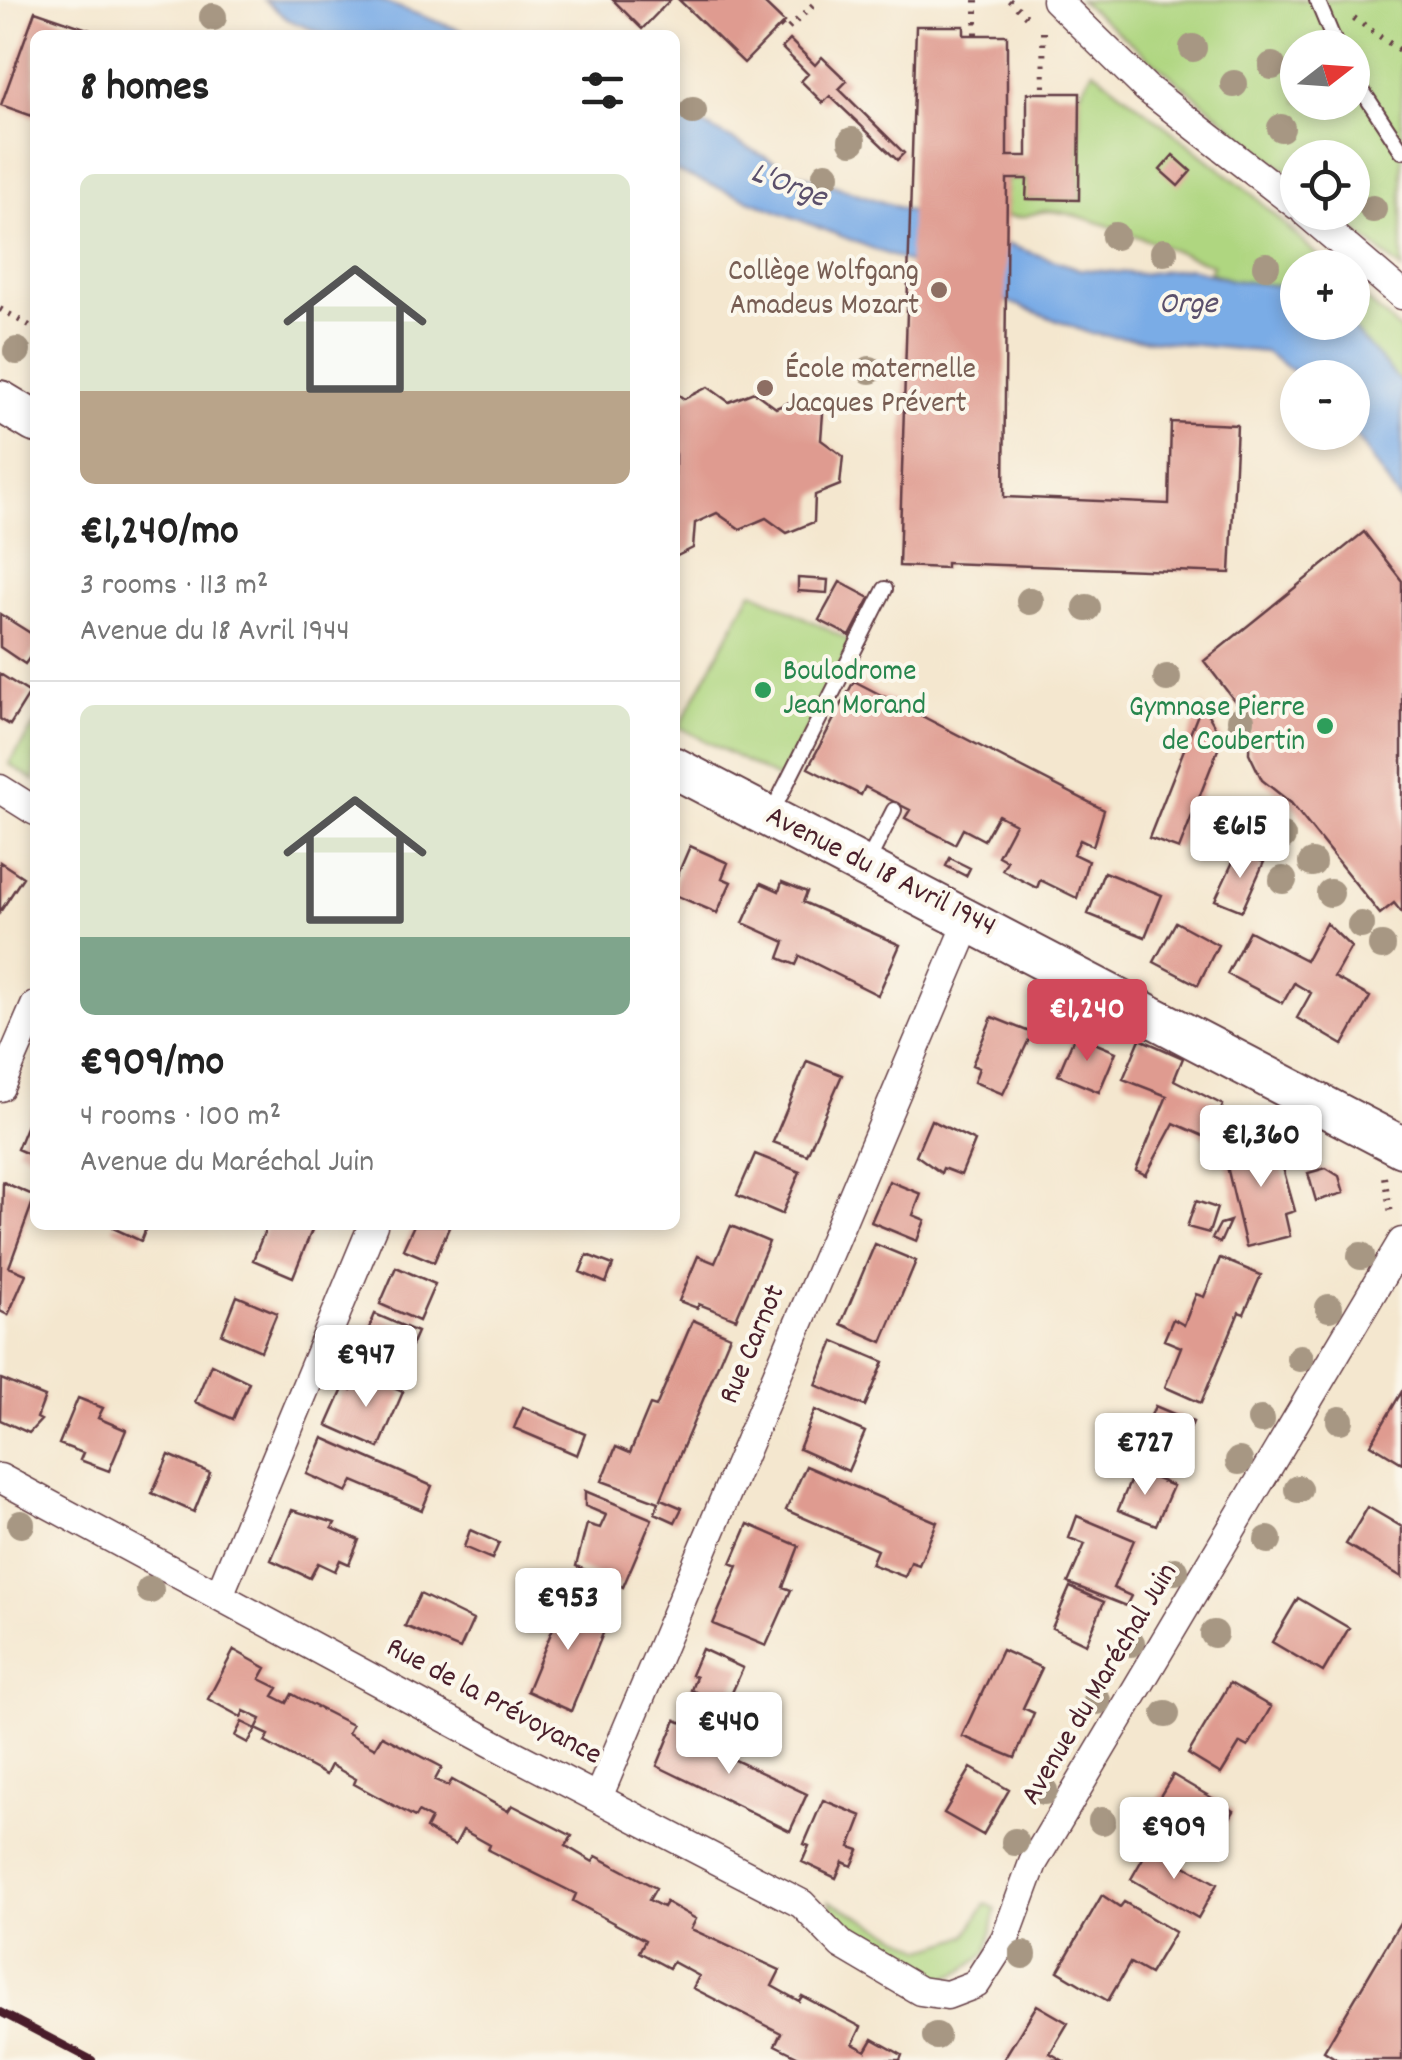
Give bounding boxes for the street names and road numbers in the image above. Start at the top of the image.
street label: Avenue du 18 Avril 1944 [758,796,1002,950]
street label: Rue Carnot [710,1279,798,1411]
street label: Avenue du Maréchal Juin [1012,1556,1190,1814]
street label: Rue de la Prévoyance [378,1628,608,1778]

